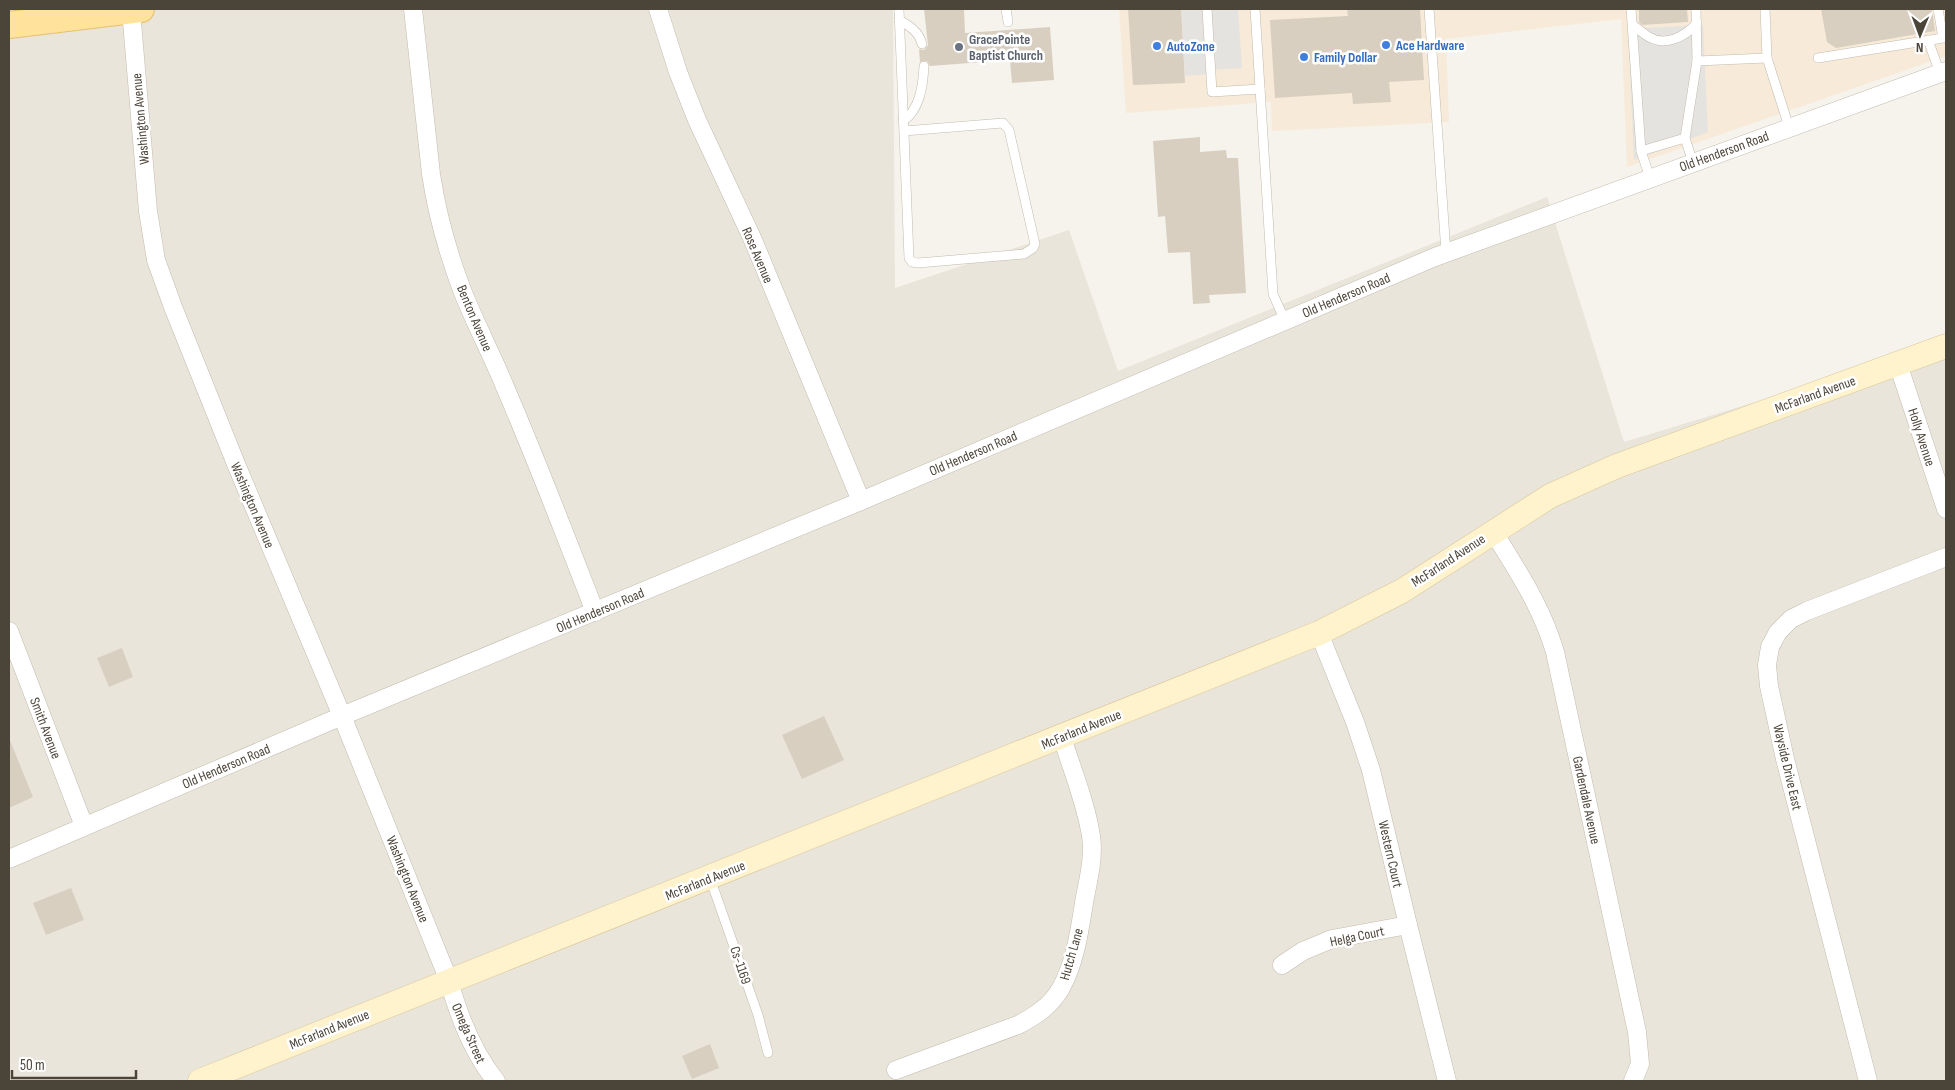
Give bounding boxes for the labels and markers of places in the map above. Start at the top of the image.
place label: GracePointe Baptist Church [969,31,1043,64]
place label: Ace Hardware [1395,37,1464,54]
place label: AutoZone [1166,38,1215,55]
marker: Ace Hardware [1380,39,1392,51]
marker: AutoZone [1151,40,1163,52]
marker: GracePointe Baptist Church [953,41,965,53]
place label: Family Dollar [1314,49,1378,66]
marker: Family Dollar [1298,51,1310,63]

